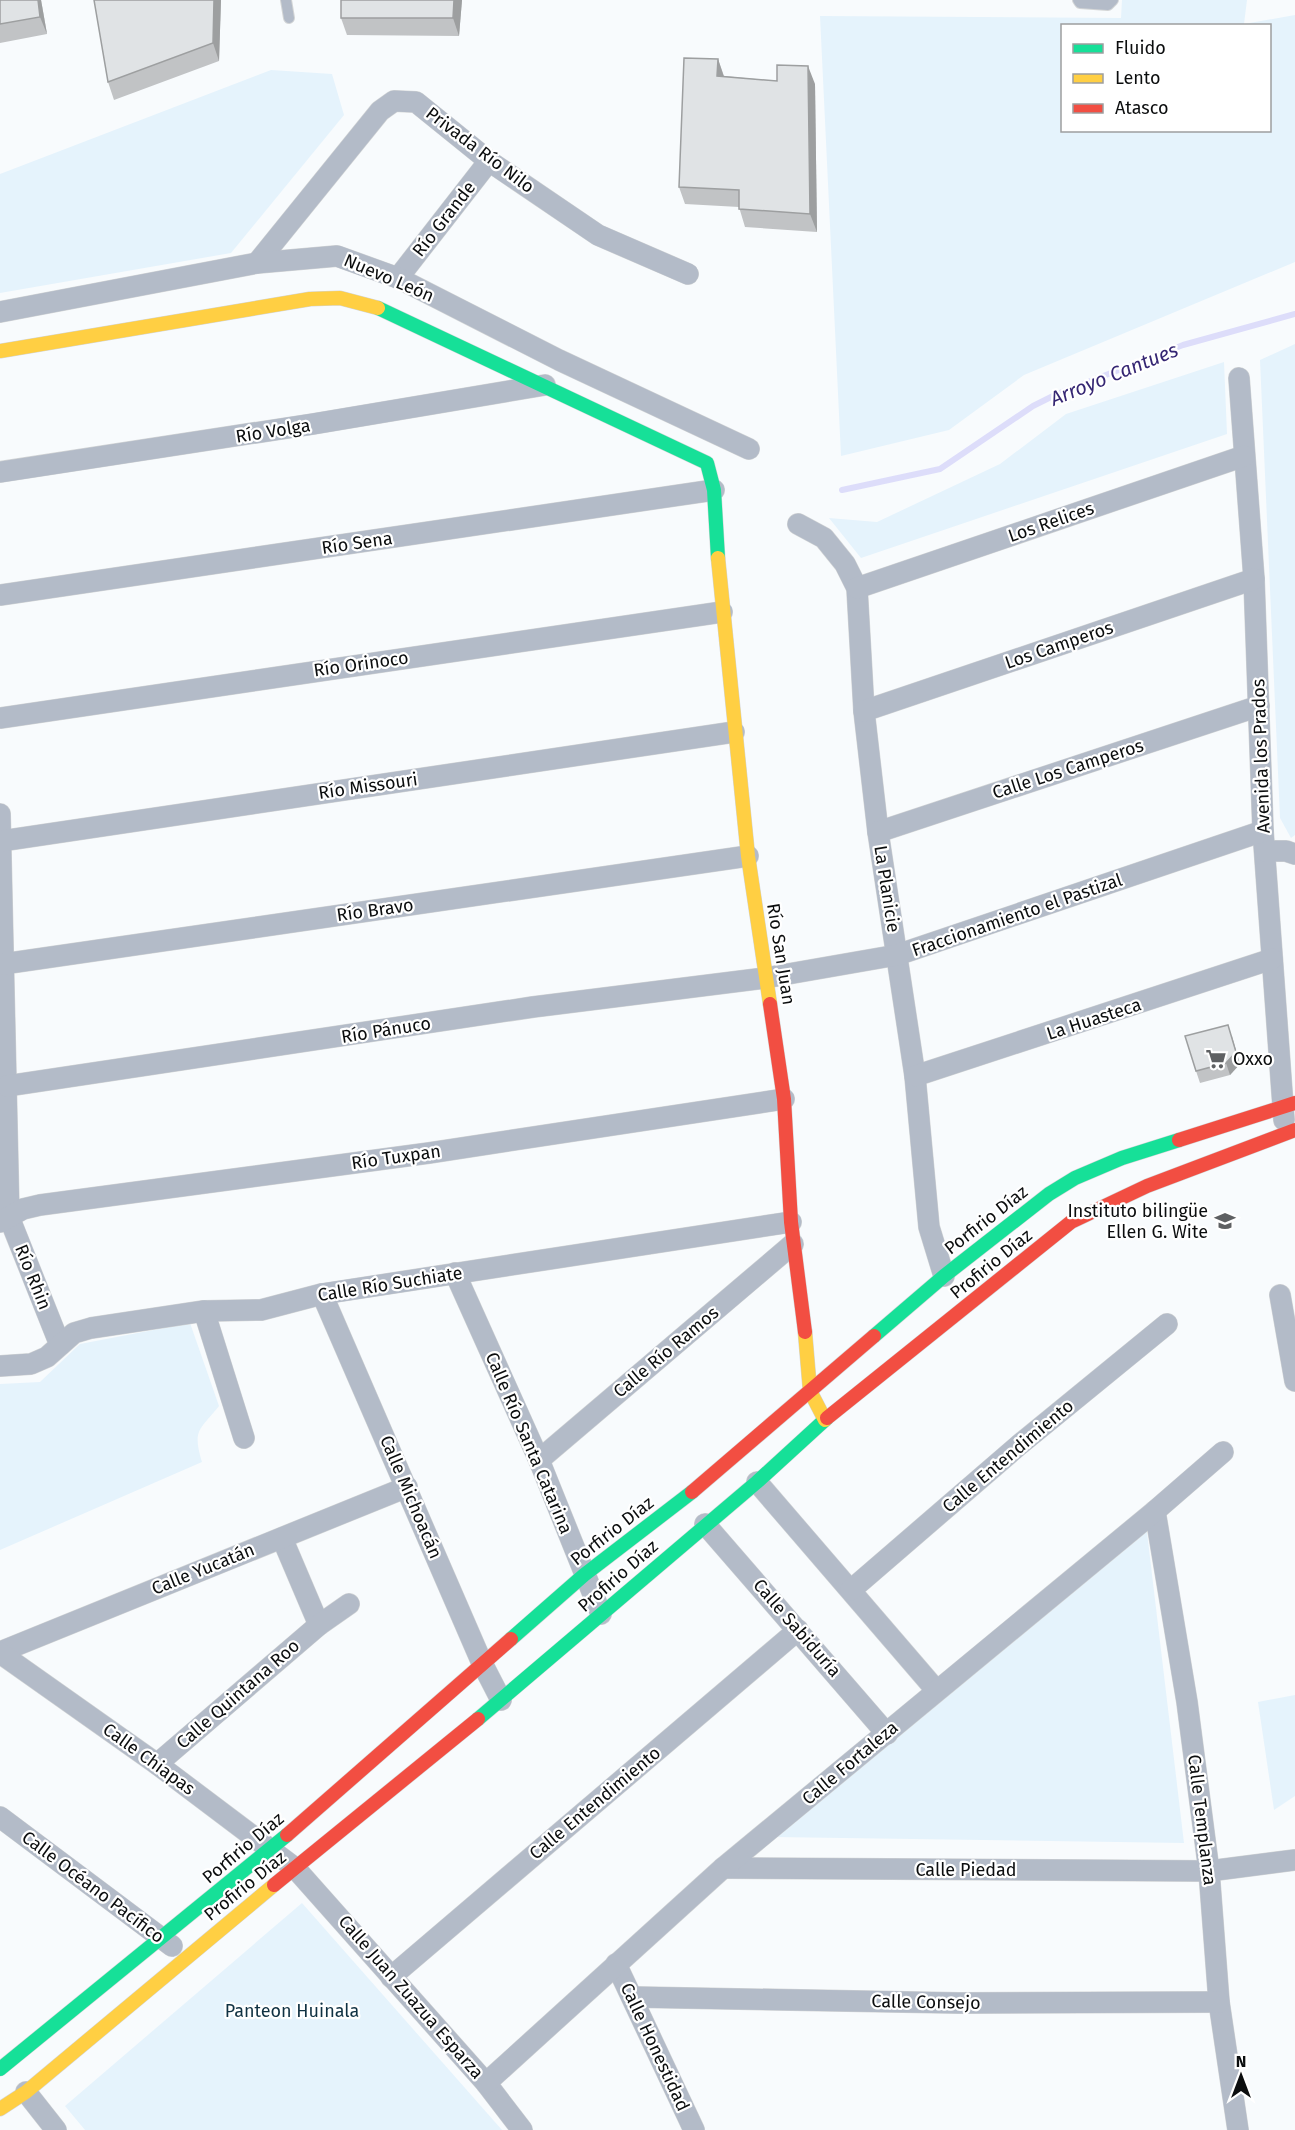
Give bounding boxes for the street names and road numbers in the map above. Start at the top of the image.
street label: Privada Río Nilo [421,102,539,198]
street label: Río Grande [408,177,480,261]
street label: Nuevo León [341,249,437,307]
street label: Río Volga [234,414,312,448]
street label: Los Relices [1005,497,1097,547]
street label: Río Sena [320,527,394,559]
street label: Los Camperos [1002,616,1116,674]
street label: Río Orinoco [312,646,410,682]
street label: Avenida los Prados [1247,678,1275,834]
street label: Calle Los Camperos [990,734,1146,804]
street label: Río Missouri [317,768,419,804]
street label: La Planicie [869,844,905,934]
street label: Fraccionamiento el Pastizal [909,869,1125,961]
street label: Río Bravo [335,894,415,926]
street label: Río San Juan [762,902,800,1006]
street label: La Huasteca [1044,993,1144,1045]
street label: Río Pánuco [340,1012,432,1048]
street label: Río Tuxpan [350,1140,442,1174]
street label: Porfirio Díaz [940,1181,1032,1259]
street label: Profirio Díaz [946,1224,1036,1304]
street label: Río Rhin [10,1241,56,1313]
street label: Calle Río Suchiate [316,1262,464,1306]
street label: Calle Río Ramos [609,1302,723,1402]
street label: Calle Río Santa Catarina [481,1349,577,1537]
street label: Calle Entendimiento [938,1395,1078,1517]
street label: Calle Michoacán [375,1432,447,1562]
street label: Porfirio Díaz [566,1492,658,1570]
street label: Profirio Díaz [573,1535,663,1617]
street label: Calle Yucatán [148,1538,258,1600]
street label: Calle Sabiduría [748,1574,846,1682]
street label: Calle Quintana Roo [172,1635,304,1753]
street label: Calle Fortaleza [798,1716,902,1810]
street label: Calle Chiapas [99,1718,199,1800]
street label: Calle Entendimiento [525,1742,665,1864]
street label: Calle Templanza [1183,1753,1221,1887]
street label: Porfirio Díaz [198,1808,288,1888]
street label: Calle Océano Pacífico [17,1826,169,1948]
street label: Profirio Díaz [200,1846,290,1926]
street label: Calle Piedad [915,1859,1017,1881]
street label: Calle Juan Zuazua Esparza [334,1911,488,2083]
street label: Calle Honestidad [616,1979,694,2115]
street label: Calle Consejo [871,1990,981,2014]

